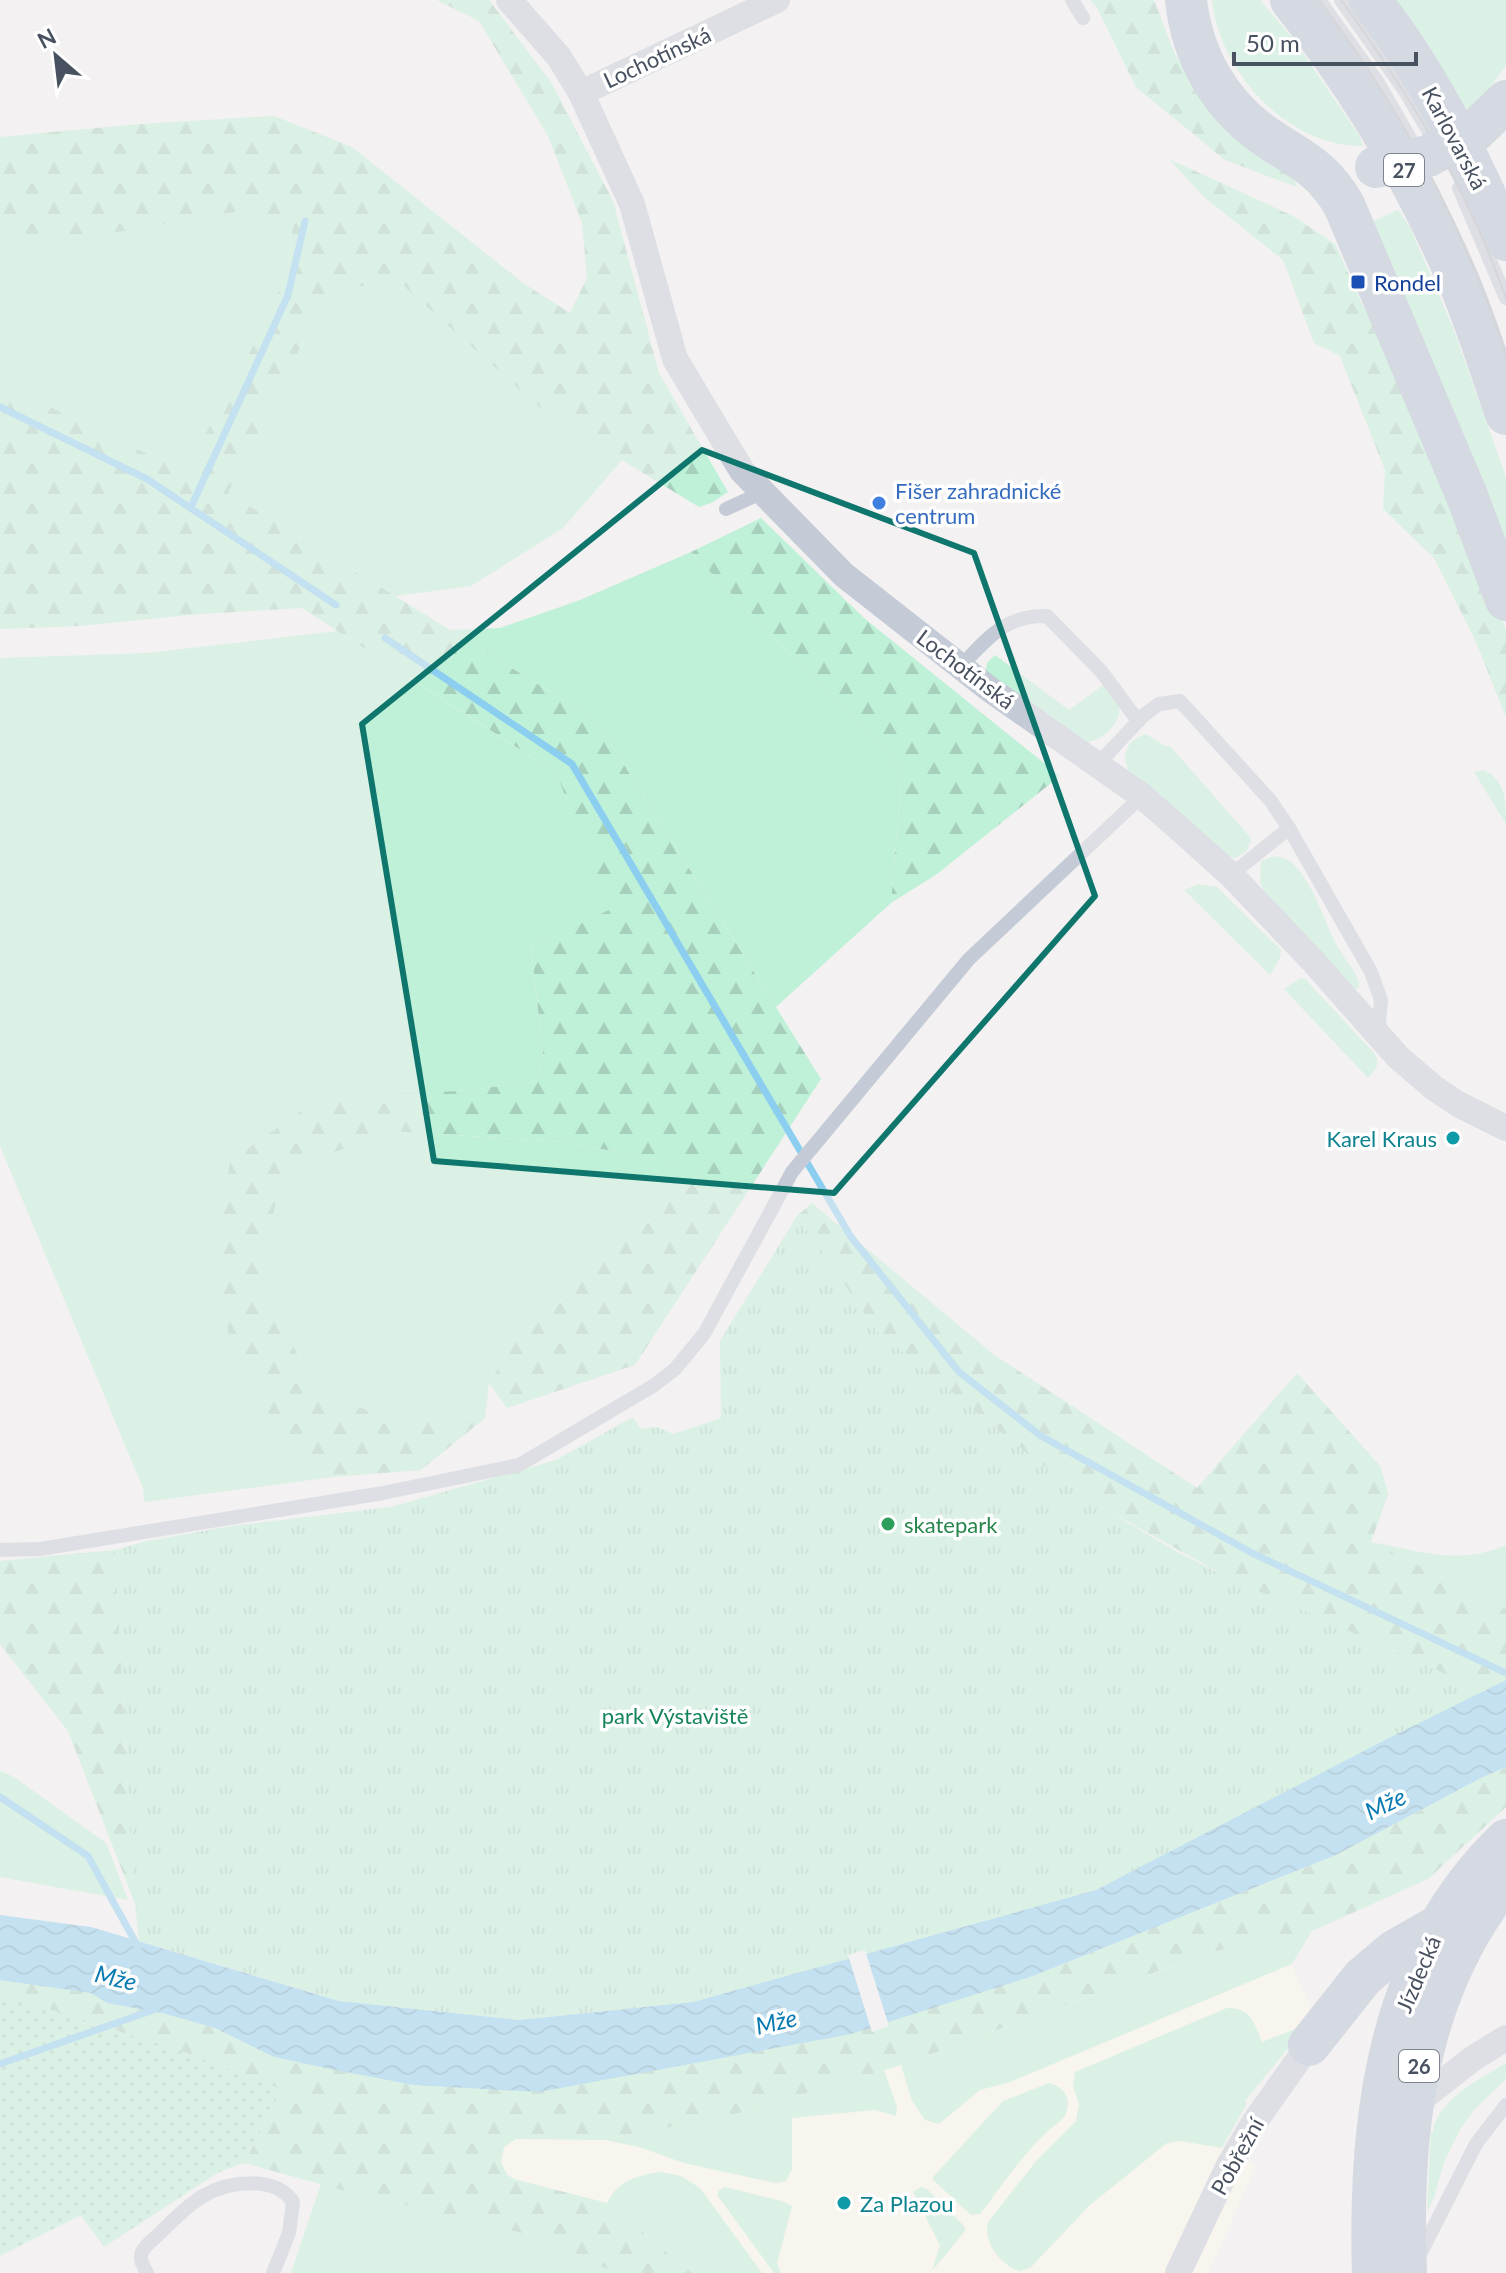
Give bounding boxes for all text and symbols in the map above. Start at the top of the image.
north arrow [16,16,96,96]
scale bar [1234,16,1416,66]
street label: Lochotínská [599,20,715,94]
text: N [33,22,60,54]
text: 50 m [1246,28,1300,57]
street label: Karlovarská [1417,82,1493,194]
road number: 27 [1384,154,1424,186]
place label: Rondel [1374,269,1441,296]
marker: Rondel [1349,273,1367,291]
place label: Fišer zahradnické centrum [895,477,1061,529]
marker: Fišer zahradnické centrum [870,494,888,512]
street label: Lochotínská [912,623,1020,715]
place label: Karel Kraus [1326,1125,1437,1152]
marker: Karel Kraus [1444,1129,1462,1147]
place label: skatepark [904,1511,998,1538]
marker: skatepark [879,1515,897,1533]
park label: park Výstaviště [602,1702,748,1729]
water label: Mže [1360,1781,1410,1825]
street label: Jízdecká [1390,1932,1446,2016]
water label: Mže [92,1958,140,1996]
water label: Mže [752,2002,800,2040]
road number: 26 [1399,2050,1439,2082]
street label: Pobřežní [1205,2112,1270,2199]
place label: Za Plazou [860,2190,953,2217]
marker: Za Plazou [835,2194,853,2212]

